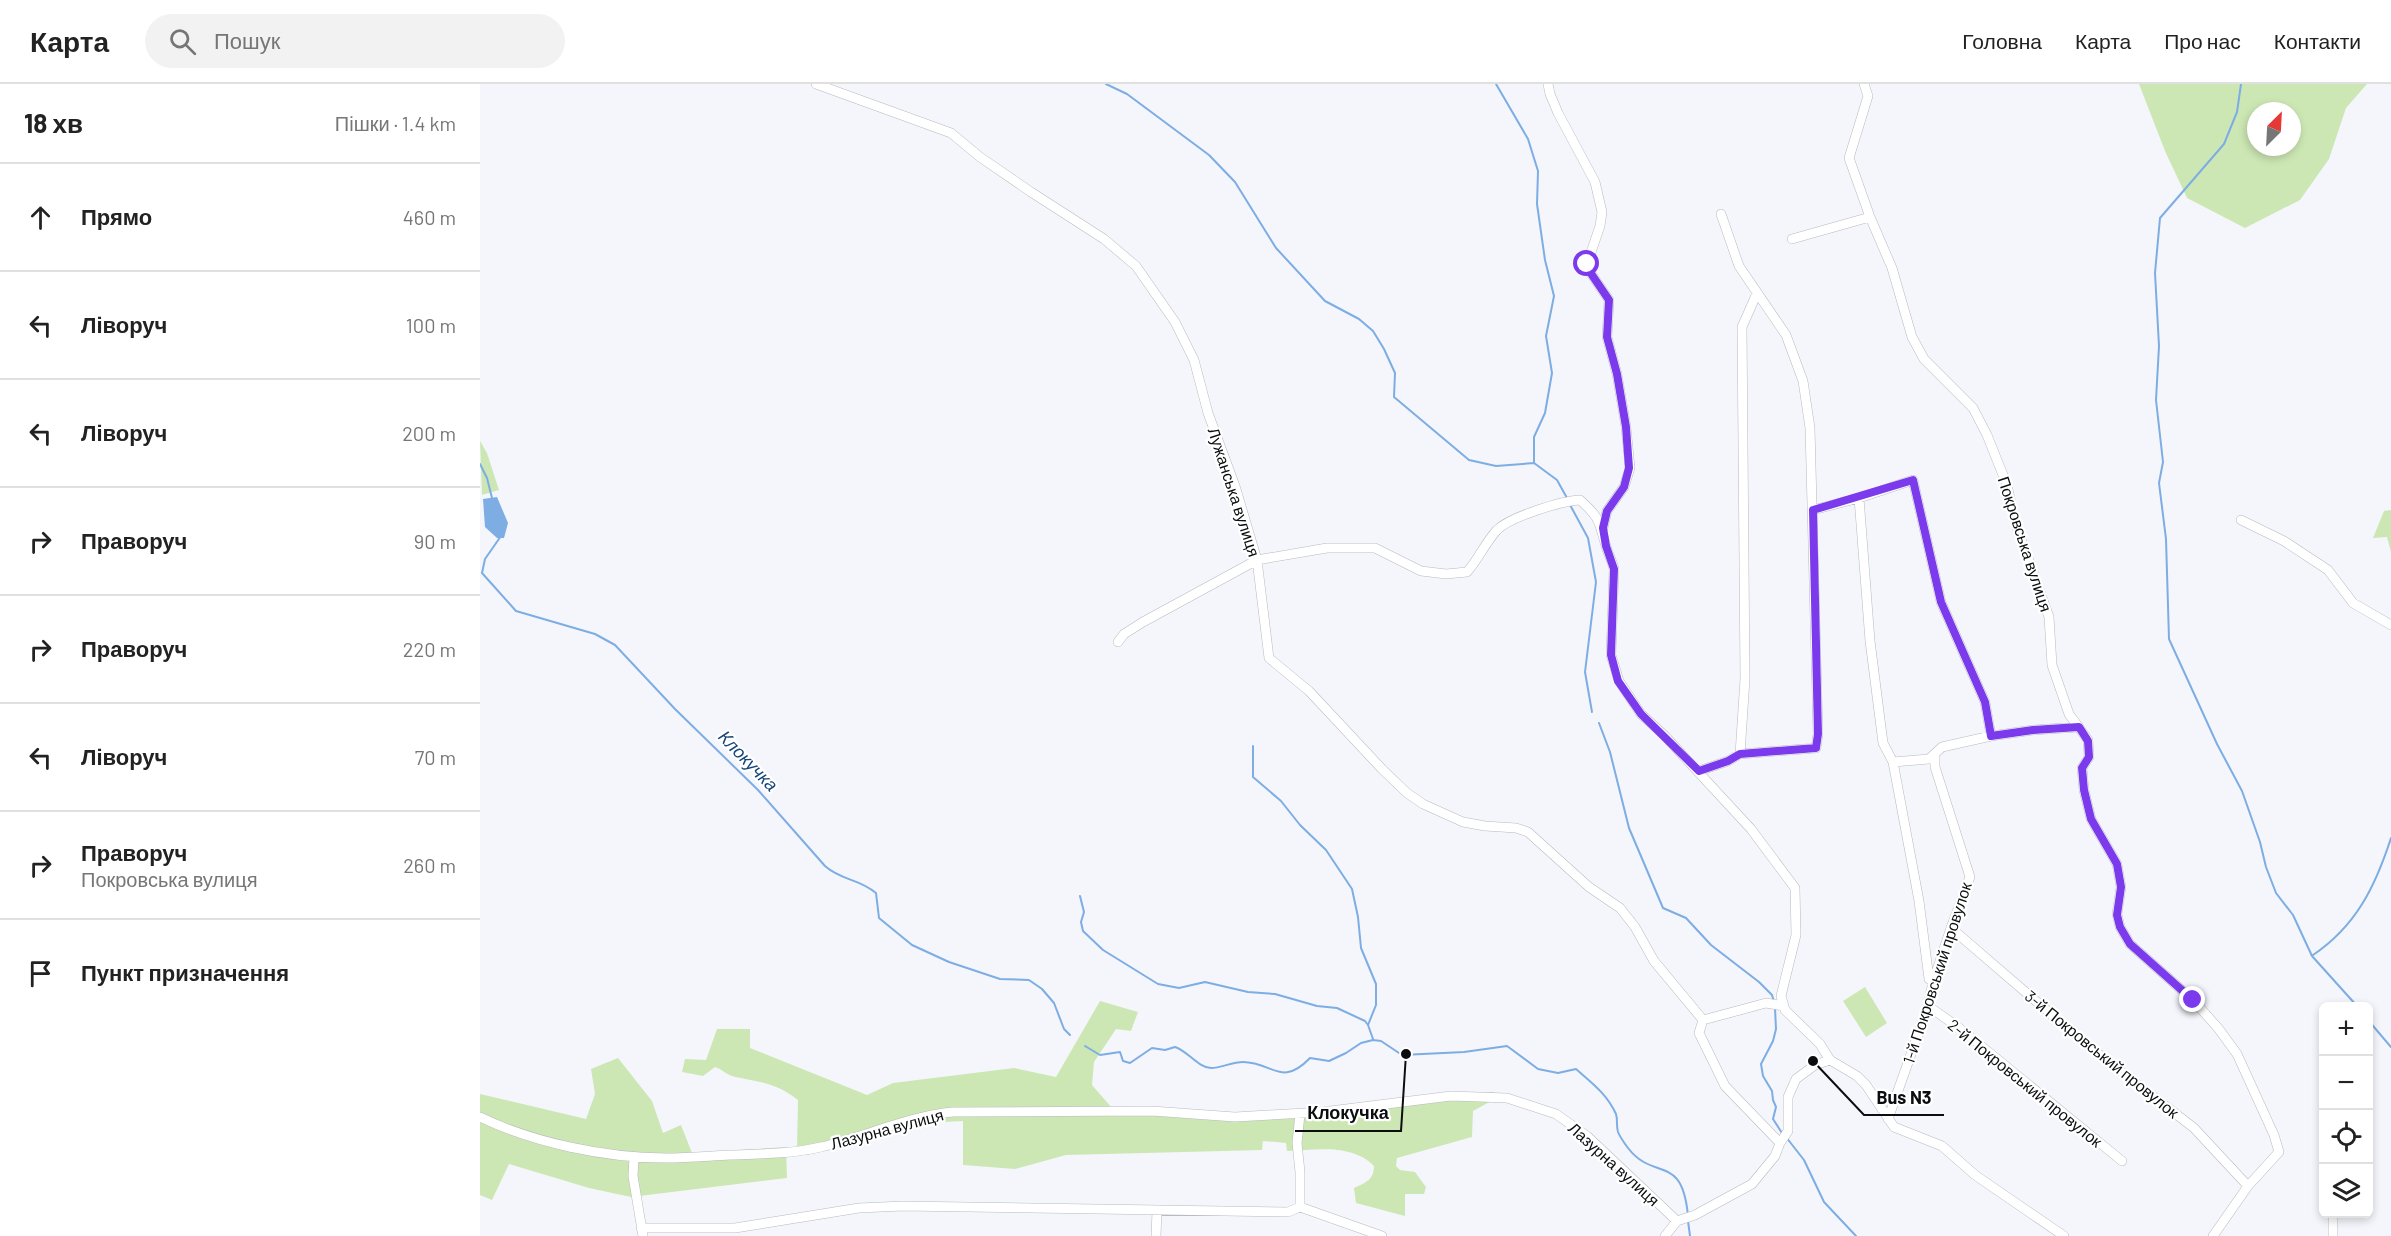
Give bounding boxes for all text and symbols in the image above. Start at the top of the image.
search box [145,14,565,68]
text: Карта [30,24,109,58]
icon: search [166,25,199,58]
text: Пошук [214,27,280,53]
text: Головна [1962,28,2042,53]
text: Карта [2075,28,2131,53]
text: Про нас [2164,28,2241,53]
text: Контакти [2274,28,2361,53]
north arrow [2247,102,2301,156]
text: 18 хв [24,107,83,138]
text: Пішки · 1.4 km [335,111,456,135]
icon: ahead [24,201,57,234]
text: Прямо [81,203,152,229]
text: 460 m [403,205,456,229]
route start [1573,250,1599,276]
icon: left [24,309,57,342]
text: Ліворуч [81,311,167,337]
text: 100 m [406,313,456,337]
icon: left [24,417,57,450]
text: Ліворуч [81,419,167,445]
text: 200 m [402,421,456,445]
street label: Лужанська вулиця [1205,425,1264,559]
street label: Покровська вулиця [1995,474,2056,614]
icon: right [24,525,57,558]
text: Праворуч [81,527,187,553]
text: 90 m [414,529,456,553]
icon: right [24,633,57,666]
text: Праворуч [81,635,187,661]
text: 220 m [403,637,456,661]
water label: Клокучка [714,725,783,795]
icon: left [24,741,57,774]
text: Ліворуч [81,743,167,769]
text: 70 m [415,745,456,769]
text: Праворуч [81,839,187,865]
icon: right [24,849,57,882]
text: 260 m [403,853,456,877]
text: Покровська вулиця [81,867,258,891]
street label: 1-й Покровський провулок [1898,879,1975,1066]
icon: arrive [24,957,57,990]
text: Пункт призначення [81,959,289,985]
street label: 3-й Покровський провулок [2022,986,2184,1122]
route end [2179,986,2205,1012]
map controls [2319,1002,2373,1218]
button: + [2319,1002,2373,1056]
street label: 2-й Покровський провулок [1944,1015,2107,1151]
button: − [2319,1056,2373,1110]
callout: Bus N3 [1864,1079,1944,1115]
text: Bus N3 [1876,1086,1932,1108]
callout: Клокучка [1295,1095,1401,1131]
text: Клокучка [1307,1101,1390,1123]
street label: Лазурна вулиця [828,1104,945,1153]
button: locate [2319,1110,2373,1164]
street label: Лазурна вулиця [1565,1118,1664,1209]
button: layers [2319,1164,2373,1218]

